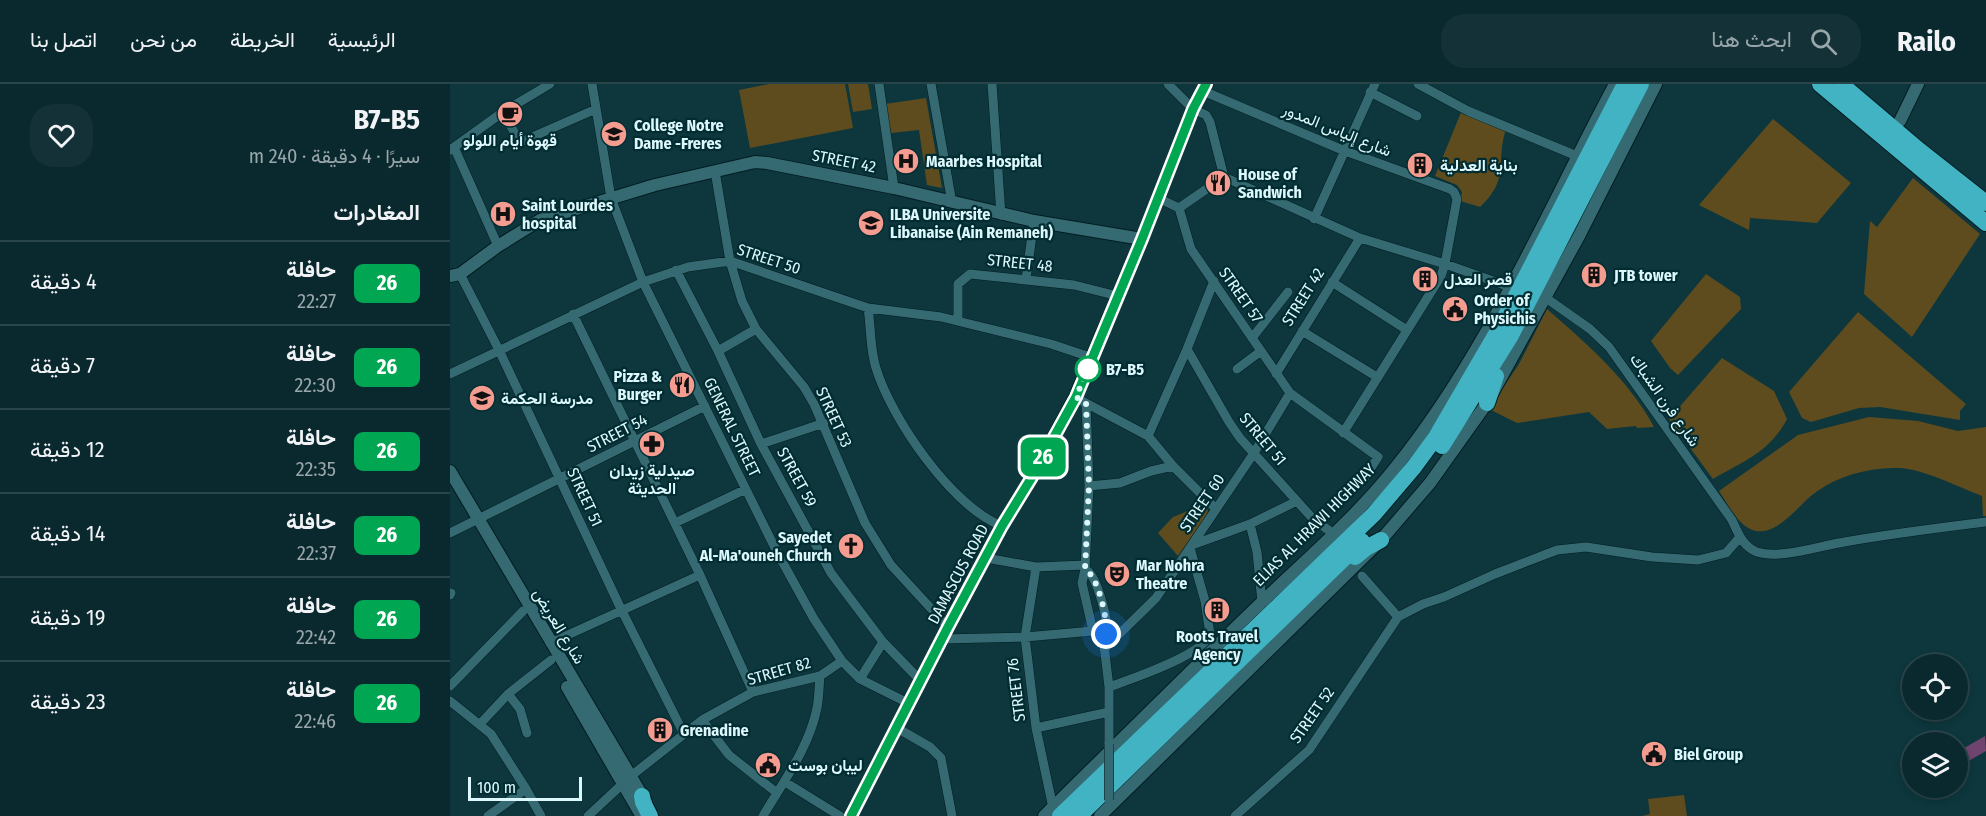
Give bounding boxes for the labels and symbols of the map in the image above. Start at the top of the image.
cafe icon: قهوة أيام اللولو [495,99,525,129]
street label: شارع إلياس المدور [1278,99,1394,162]
place label: College Notre Dame -Freres [634,116,724,153]
school or university icon: College Notre Dame -Freres [599,119,629,149]
place label: قهوة أيام اللولو [463,131,557,151]
street label: STREET 42 [811,146,877,176]
hospital icon: Maarbes Hospital [891,146,921,176]
building icon: بناية العدلية [1405,150,1435,180]
place label: Maarbes Hospital [926,152,1043,171]
place label: بناية العدلية [1440,156,1518,175]
place label: House of Sandwich [1238,165,1302,202]
restaurant icon: House of Sandwich [1203,168,1233,198]
place label: Saint Lourdes hospital [522,196,613,233]
hospital icon: Saint Lourdes hospital [488,199,518,229]
place label: ILBA Universite Libanaise (Ain Remaneh) [890,205,1053,242]
school or university icon: ILBA Universite Libanaise (Ain Remaneh) [856,208,886,238]
street label: STREET 50 [735,240,803,278]
street label: STREET 48 [986,250,1054,276]
building icon: JTB tower [1579,260,1609,290]
street label: STREET 57 [1215,264,1267,327]
building icon: قصر العدل [1410,264,1440,294]
street label: STREET 42 [1278,265,1328,329]
place label: JTB tower [1613,266,1678,285]
place label: قصر العدل [1444,270,1512,290]
place label: Order of Physichis [1474,291,1536,328]
public building icon: Order of Physichis [1440,294,1470,324]
street label: شارع فرن الشباك [1624,350,1704,451]
marker: B7-B5 [1075,356,1101,382]
place label: B7-B5 [1106,360,1144,379]
place label: Pizza & Burger [614,367,662,404]
restaurant icon: Pizza & Burger [667,370,697,400]
street label: GENERAL STREET [700,374,764,480]
school or university icon: مدرسة الحكمة [467,383,497,413]
street label: STREET 53 [812,384,856,450]
place label: مدرسة الحكمة [501,389,594,409]
street label: STREET 51 [1236,409,1290,469]
street label: STREET 54 [584,410,650,456]
pharmacy icon: صيدلية زيدان الحديثة [637,429,667,459]
line badge: 26 [1016,438,1070,476]
street label: STREET 59 [773,444,821,510]
street label: ELIAS AL HRAWI HIGHWAY [1249,460,1379,590]
place label: صيدلية زيدان الحديثة [609,461,695,498]
street label: STREET 51 [563,465,607,529]
street label: STREET 60 [1176,470,1228,536]
street label: DAMASCUS ROAD [924,521,992,627]
place label: Sayedet Al-Ma'ouneh Church [699,528,832,565]
church icon: Sayedet Al-Ma'ouneh Church [836,531,866,561]
place label: Mar Nohra Theatre [1136,556,1205,593]
theatre icon: Mar Nohra Theatre [1102,559,1132,589]
street label: شارع العريض [527,585,589,668]
building icon: Roots Travel Agency [1202,595,1232,625]
your location [1091,619,1121,649]
place label: Roots Travel Agency [1176,627,1259,664]
street label: STREET 82 [745,653,813,689]
street label: STREET 76 [1003,657,1029,723]
street label: STREET 52 [1286,683,1338,747]
building icon: Grenadine [645,715,675,745]
place label: Grenadine [680,721,749,740]
public building icon: Biel Group [1639,739,1669,769]
place label: Biel Group [1674,745,1744,764]
public building icon: ليبان بوست [753,750,783,780]
place label: ليبان بوست [788,756,863,776]
scale bar [468,774,582,802]

